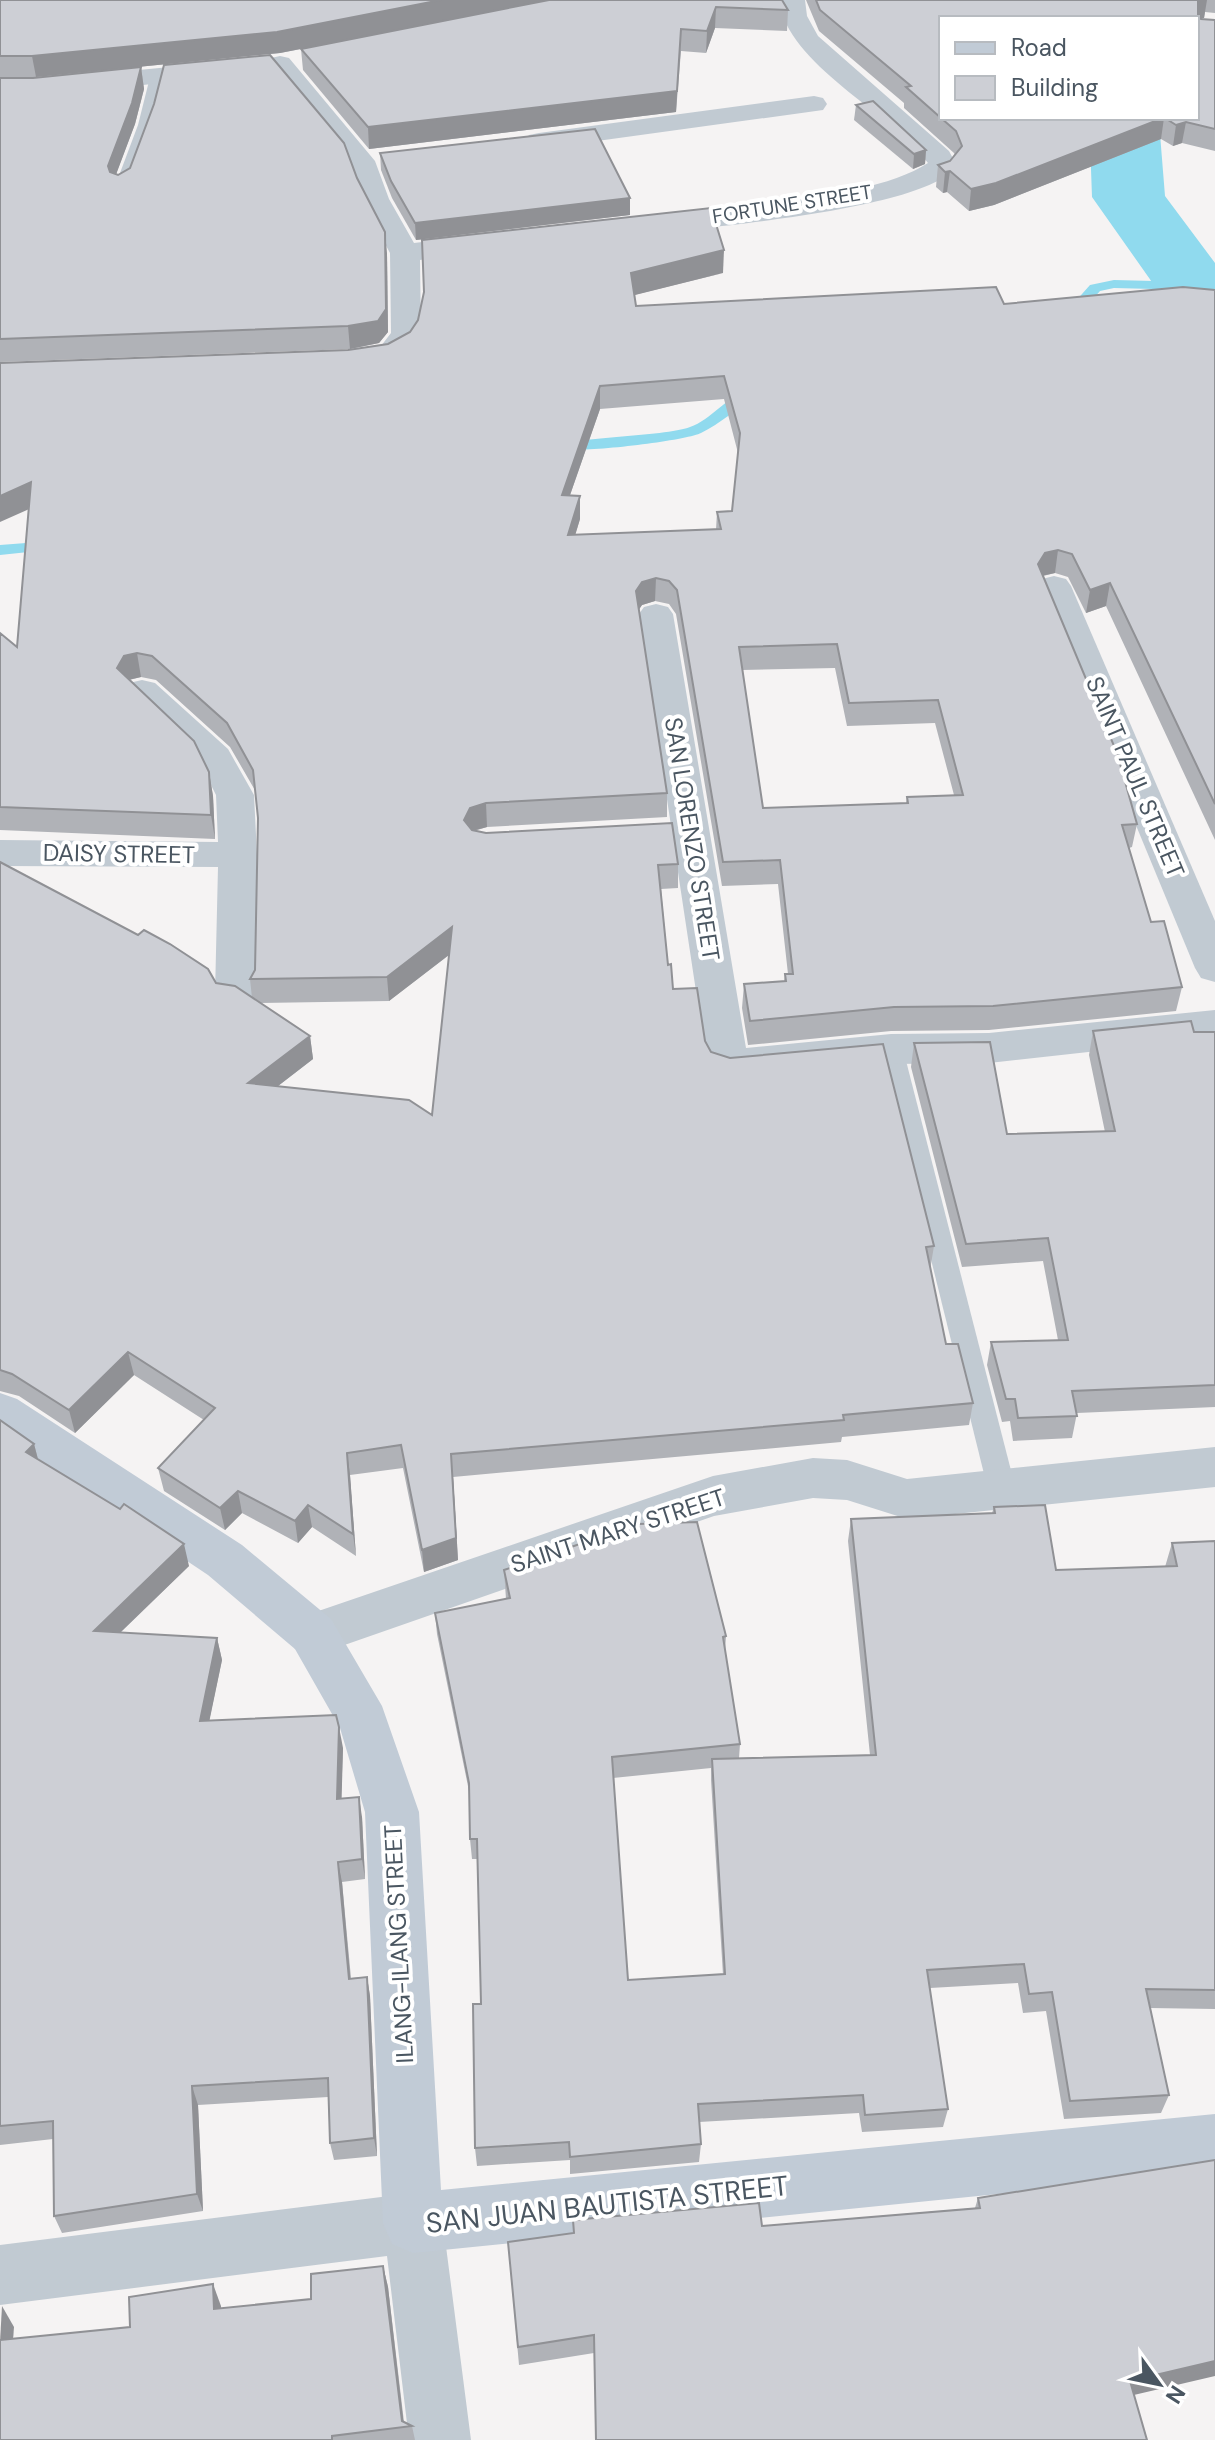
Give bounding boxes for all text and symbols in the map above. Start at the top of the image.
legend [939,16,1199,120]
text: Road [1011,32,1067,63]
text: Building [1011,72,1098,103]
street label: FORTUNE STREET [710,179,874,229]
street label: SAINT PAUL STREET [1079,672,1192,882]
street label: SAN LORENZO STREET [658,715,727,963]
street label: DAISY STREET [43,837,195,870]
street label: SAINT MARY STREET [507,1481,729,1580]
street label: ILANG-ILANG STREET [377,1824,420,2064]
street label: SAN JUAN BAUTISTA STREET [424,2167,790,2242]
north arrow [1119,2344,1199,2424]
text: N [1159,2380,1192,2409]

